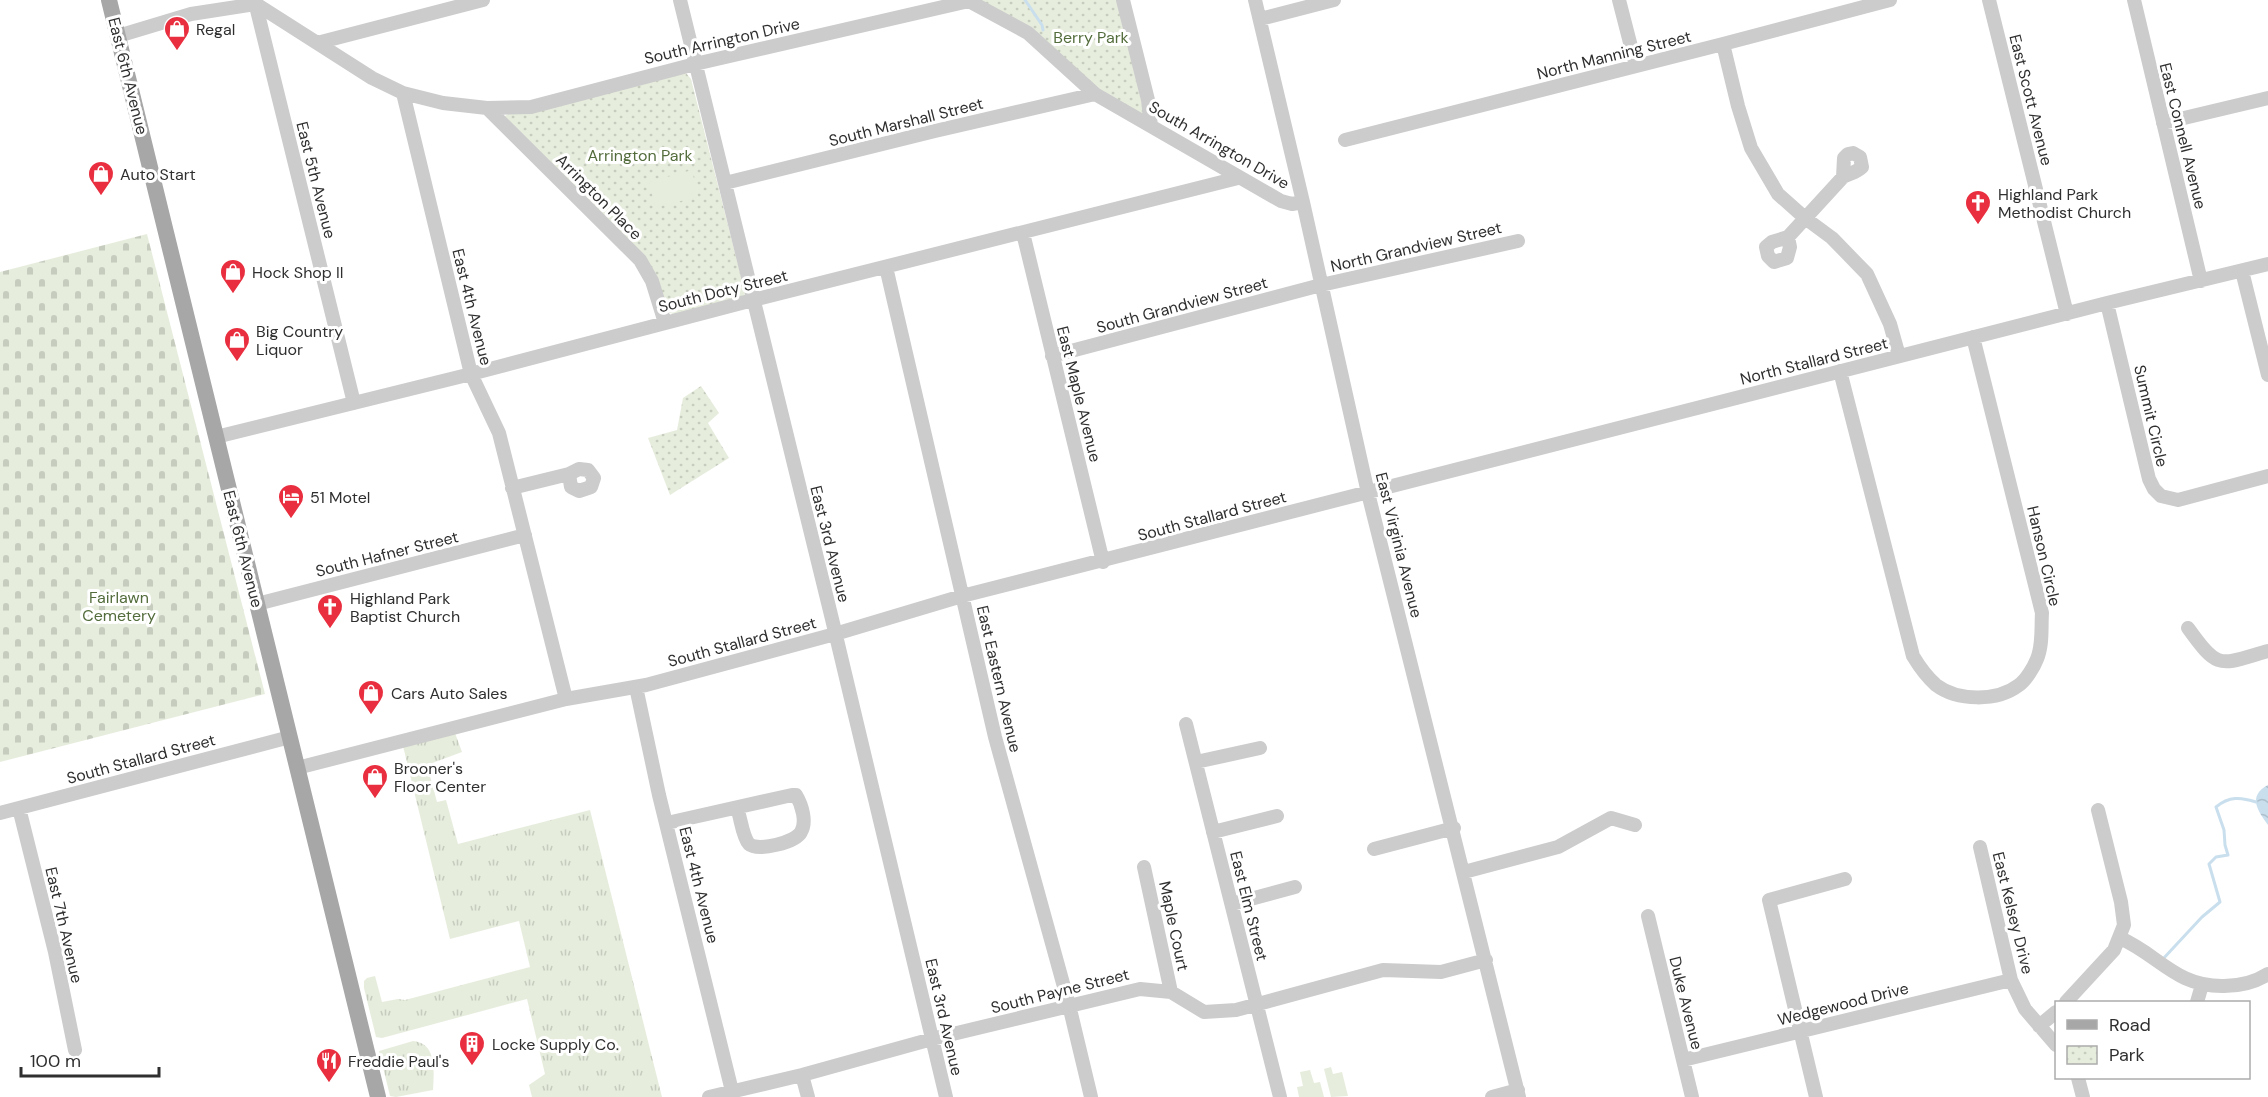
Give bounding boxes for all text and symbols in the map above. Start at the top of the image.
street label: South Arrington Drive [642,13,802,69]
shop icon: Regal [162,14,192,52]
street label: East 6th Avenue [103,15,153,137]
place label: Regal [196,19,235,40]
street label: North Manning Street [1535,26,1693,84]
park label: Berry Park [1053,27,1129,48]
street label: East Scott Avenue [2005,32,2057,168]
street label: East Connell Avenue [2155,61,2211,211]
street label: South Marshall Street [827,93,985,151]
street label: South Arrington Drive [1145,96,1293,194]
street label: East 5th Avenue [291,119,341,241]
park label: Arrington Park [588,145,693,166]
street label: Arrington Place [552,150,646,244]
shop icon: Auto Start [86,159,116,197]
place label: Auto Start [120,164,196,185]
place label: Highland Park Methodist Church [1998,184,2131,223]
church icon: Highland Park Methodist Church [1963,188,1993,226]
street label: North Grandview Street [1328,217,1504,277]
street label: East 4th Avenue [447,246,497,368]
shop icon: Hock Shop II [218,257,248,295]
place label: Hock Shop II [252,262,344,283]
street label: South Doty Street [656,265,790,317]
street label: South Grandview Street [1094,272,1270,338]
place label: Big Country Liquor [256,321,343,360]
street label: East Maple Avenue [1052,324,1106,464]
shop icon: Big Country Liquor [222,325,252,363]
street label: North Stallard Street [1738,332,1890,390]
street label: Summit Circle [2129,363,2173,469]
street label: East Virginia Avenue [1371,470,1427,620]
hotel icon: 51 Motel [276,482,306,520]
street label: East 3rd Avenue [805,483,855,605]
street label: South Stallard Street [1135,486,1289,546]
place label: 51 Motel [310,487,370,508]
street label: East 6th Avenue [218,488,268,610]
street label: Hanson Circle [2022,504,2066,608]
street label: South Hafner Street [313,526,461,582]
park label: Fairlawn Cemetery [82,587,156,626]
place label: Highland Park Baptist Church [350,588,460,627]
church icon: Highland Park Baptist Church [315,592,345,630]
street label: East Eastern Avenue [972,603,1026,755]
street label: South Stallard Street [665,612,819,672]
shop icon: Cars Auto Sales [356,678,386,716]
place label: Cars Auto Sales [391,683,507,704]
street label: South Stallard Street [64,729,218,789]
place label: Brooner's Floor Center [394,758,486,797]
shop icon: Brooner's Floor Center [360,762,390,800]
street label: East 4th Avenue [674,824,724,946]
street label: East Elm Street [1225,849,1273,963]
street label: East Kelsey Drive [1988,850,2038,976]
street label: East 7th Avenue [40,865,88,985]
street label: Maple Court [1154,879,1194,973]
street label: Duke Avenue [1664,954,1708,1052]
street label: East 3rd Avenue [920,956,968,1078]
street label: South Payne Street [989,964,1131,1018]
street label: Wedgewood Drive [1775,978,1911,1030]
legend [2055,1001,2250,1079]
text: Road [2109,1013,2151,1037]
building icon: Locke Supply Co. [457,1029,487,1067]
place label: Locke Supply Co. [492,1034,619,1055]
scale bar [21,1040,159,1078]
text: Park [2109,1043,2145,1067]
restaurant icon: Freddie Paul's [314,1046,344,1084]
text: 100 m [30,1049,81,1073]
place label: Freddie Paul's [348,1051,449,1072]

